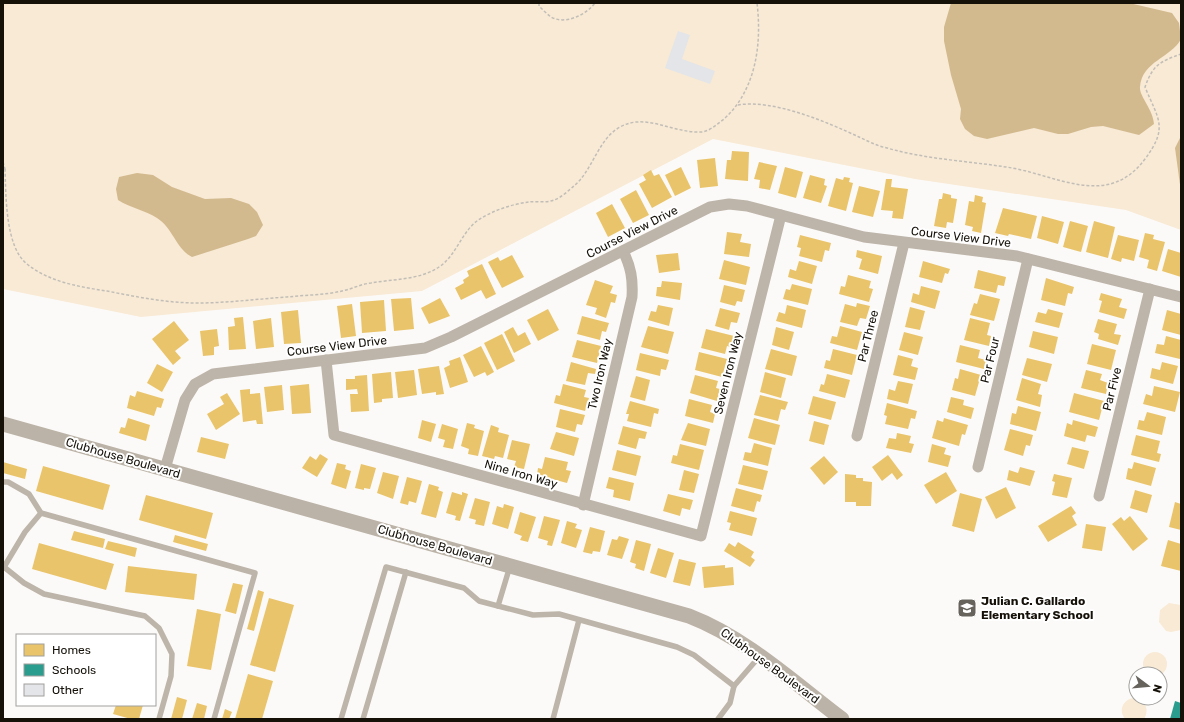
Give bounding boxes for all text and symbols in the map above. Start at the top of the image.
street label: Course View Drive [584,203,680,261]
street label: Course View Drive [910,224,1012,250]
street label: Par Three [855,308,881,363]
street label: Seven Iron Way [711,330,745,416]
street label: Course View Drive [286,333,388,359]
street label: Par Four [978,335,1003,384]
street label: Two Iron Way [585,337,615,411]
street label: Par Five [1100,365,1124,412]
street label: Clubhouse Boulevard [64,435,182,481]
street label: Nine Iron Way [483,457,559,491]
street label: Clubhouse Boulevard [376,522,494,568]
place label: Julian C. Gallardo Elementary School [981,594,1093,622]
school or university icon: Julian C. Gallardo Elementary School [956,597,978,619]
street label: Clubhouse Boulevard [718,625,822,707]
legend [16,634,156,706]
text: Homes [52,643,91,657]
text: Schools [52,663,96,677]
north arrow [1128,666,1168,706]
text: Other [52,683,84,697]
text: N [1150,683,1164,694]

